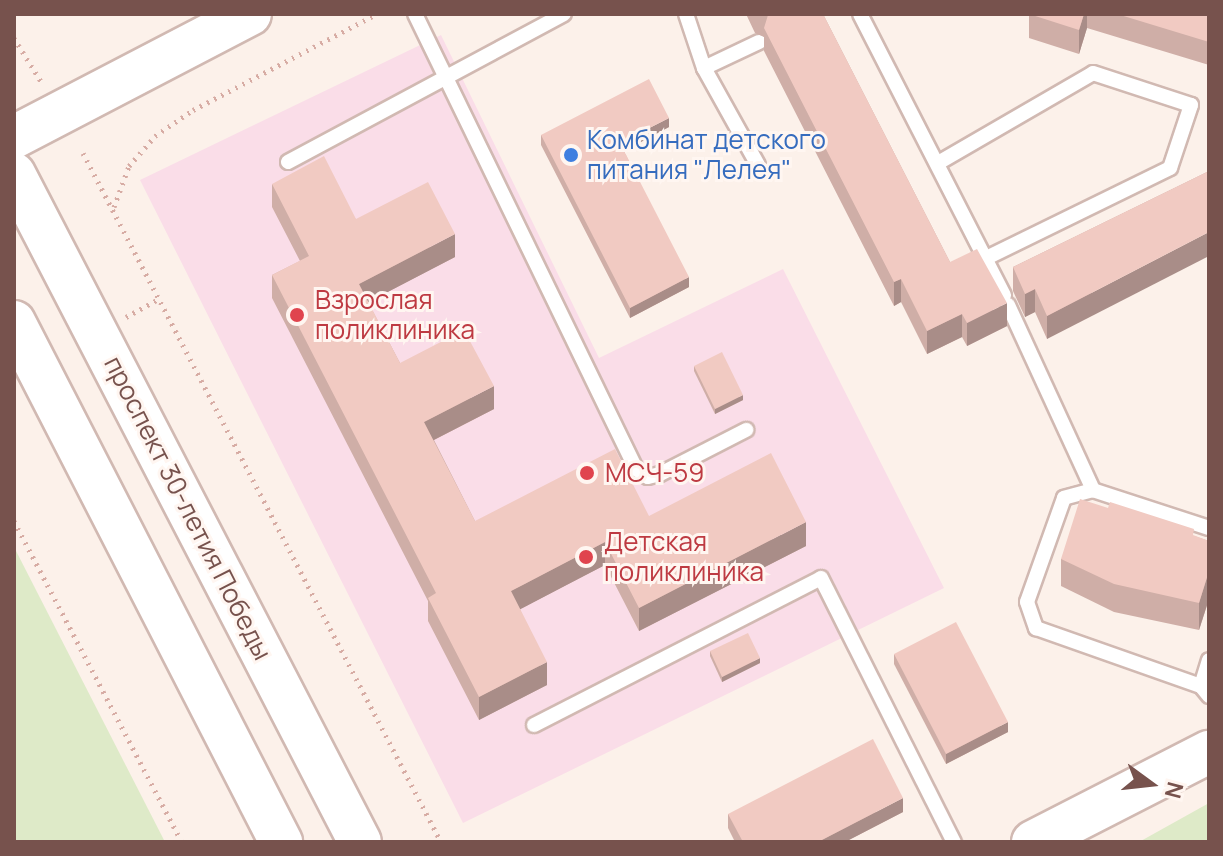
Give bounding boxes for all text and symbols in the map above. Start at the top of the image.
place label: Комбинат детского питания "Лелея" [587,124,826,186]
marker: Комбинат детского питания "Лелея" [562,146,580,164]
place label: Взрослая поликлиника [315,284,475,346]
marker: Взрослая поликлиника [286,304,308,326]
street label: проспект 30-летия Победы [98,351,278,665]
place label: МСЧ-59 [605,457,704,489]
marker: МСЧ-59 [576,462,598,484]
place label: Детская поликлиника [604,526,764,588]
marker: Детская поликлиника [575,546,597,568]
north arrow [1111,744,1191,824]
text: N [1158,779,1191,802]

